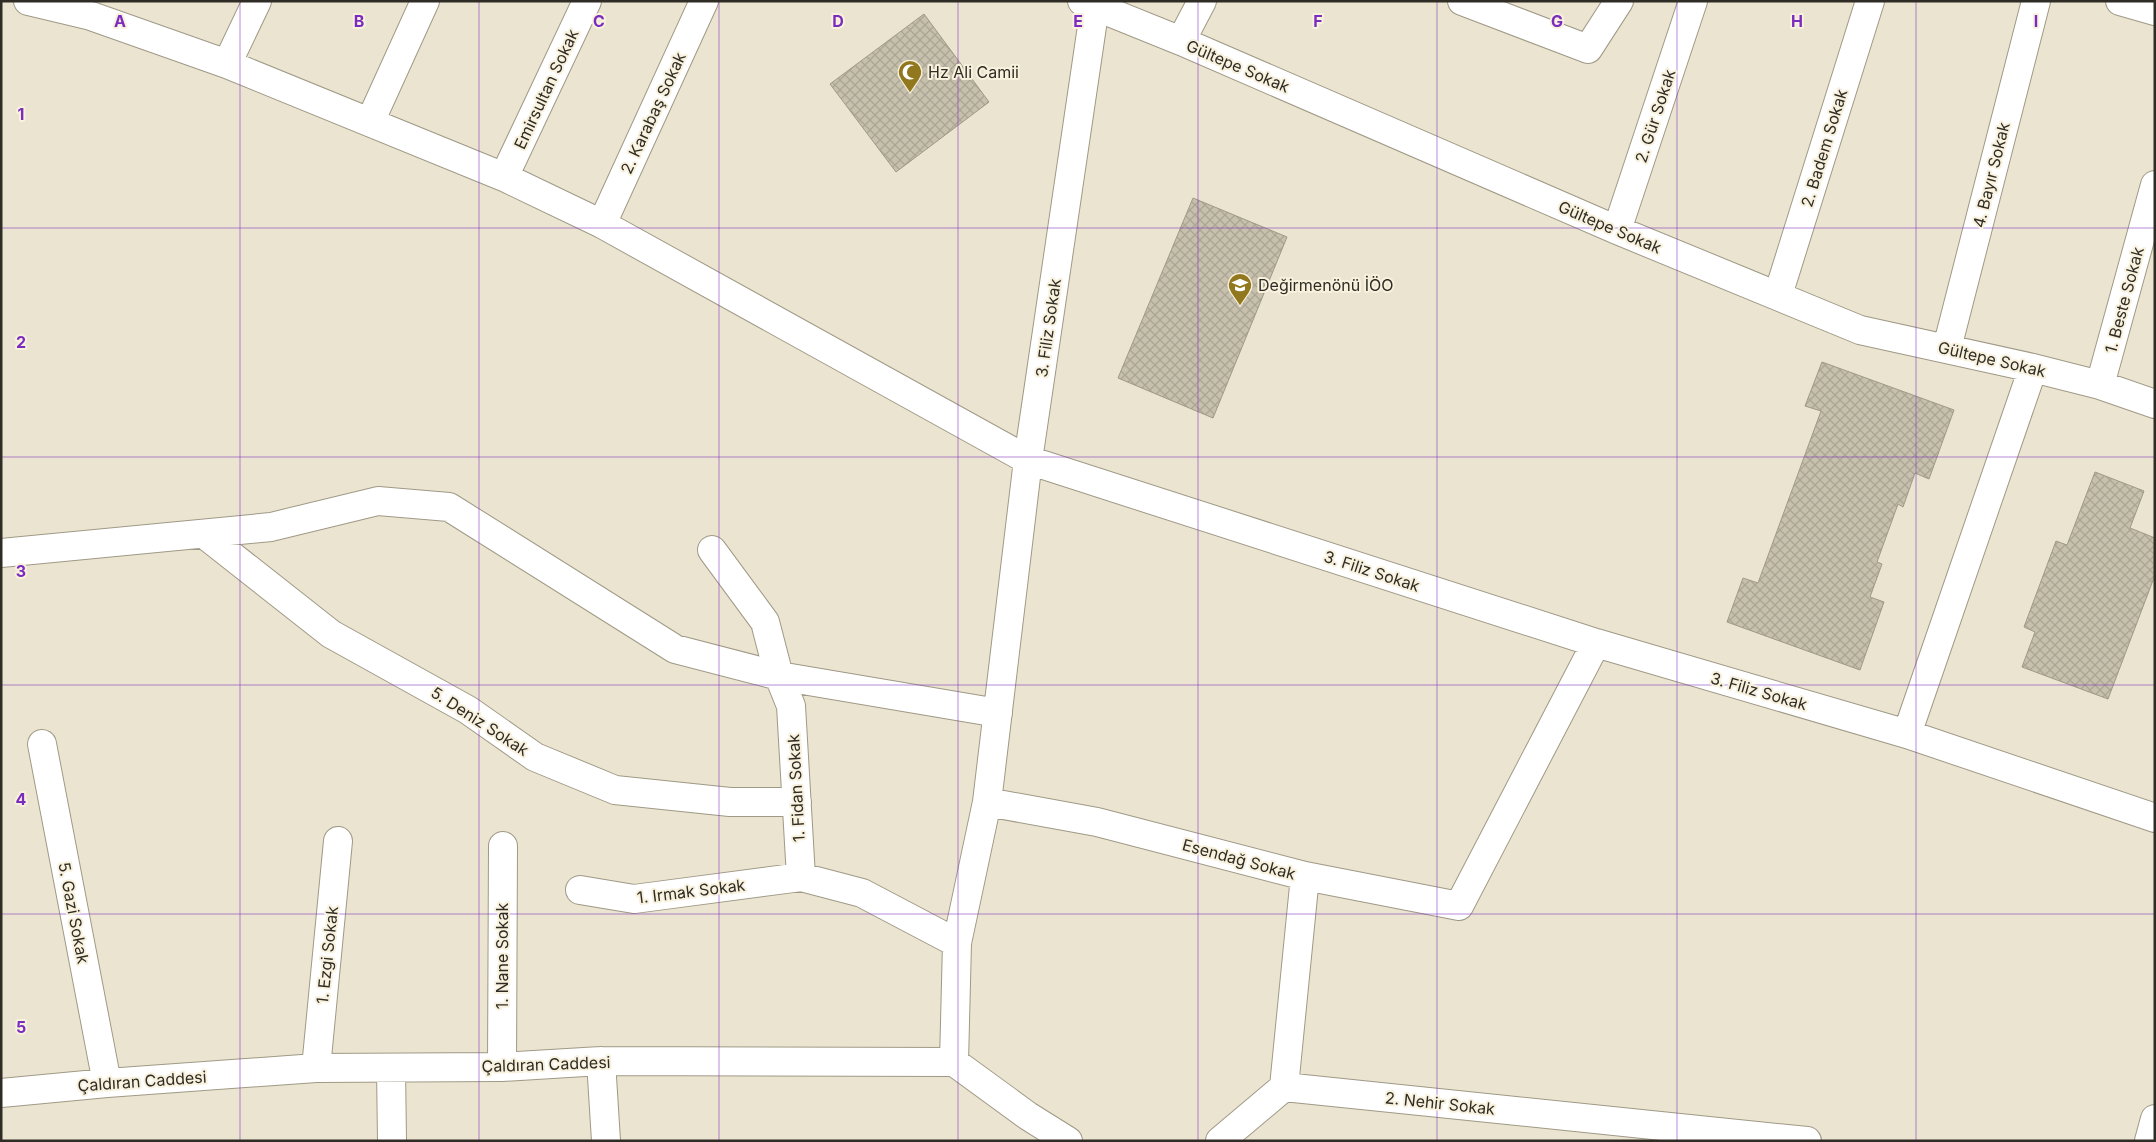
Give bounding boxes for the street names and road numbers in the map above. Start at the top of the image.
street label: Emirsultan Sokak [509,26,583,152]
street label: Gültepe Sokak [1183,35,1293,97]
street label: 2. Karabaş Sokak [616,49,690,177]
street label: 2. Gür Sokak [1630,66,1680,165]
street label: 2. Badem Sokak [1797,86,1852,209]
street label: 4. Bayır Sokak [1968,120,2014,230]
street label: Gültepe Sokak [1555,196,1665,258]
street label: 1. Beste Sokak [2100,244,2148,355]
street label: 3. Filiz Sokak [1031,277,1065,379]
street label: Gültepe Sokak [1936,337,2048,381]
street label: 3. Filiz Sokak [1322,546,1423,596]
street label: 3. Filiz Sokak [1708,668,1810,714]
street label: 5. Deniz Sokak [427,682,533,760]
street label: 1. Fidan Sokak [783,733,809,842]
street label: Esendağ Sokak [1180,834,1298,884]
street label: 5. Gazi Sokak [54,861,94,966]
street label: 1. Irmak Sokak [636,874,746,908]
street label: 1. Nane Sokak [492,903,512,1009]
street label: 1. Ezgi Sokak [312,905,342,1005]
street label: Çaldıran Caddesi [481,1052,611,1076]
street label: Çaldıran Caddesi [77,1067,207,1095]
street label: 2. Nehir Sokak [1384,1087,1496,1119]

